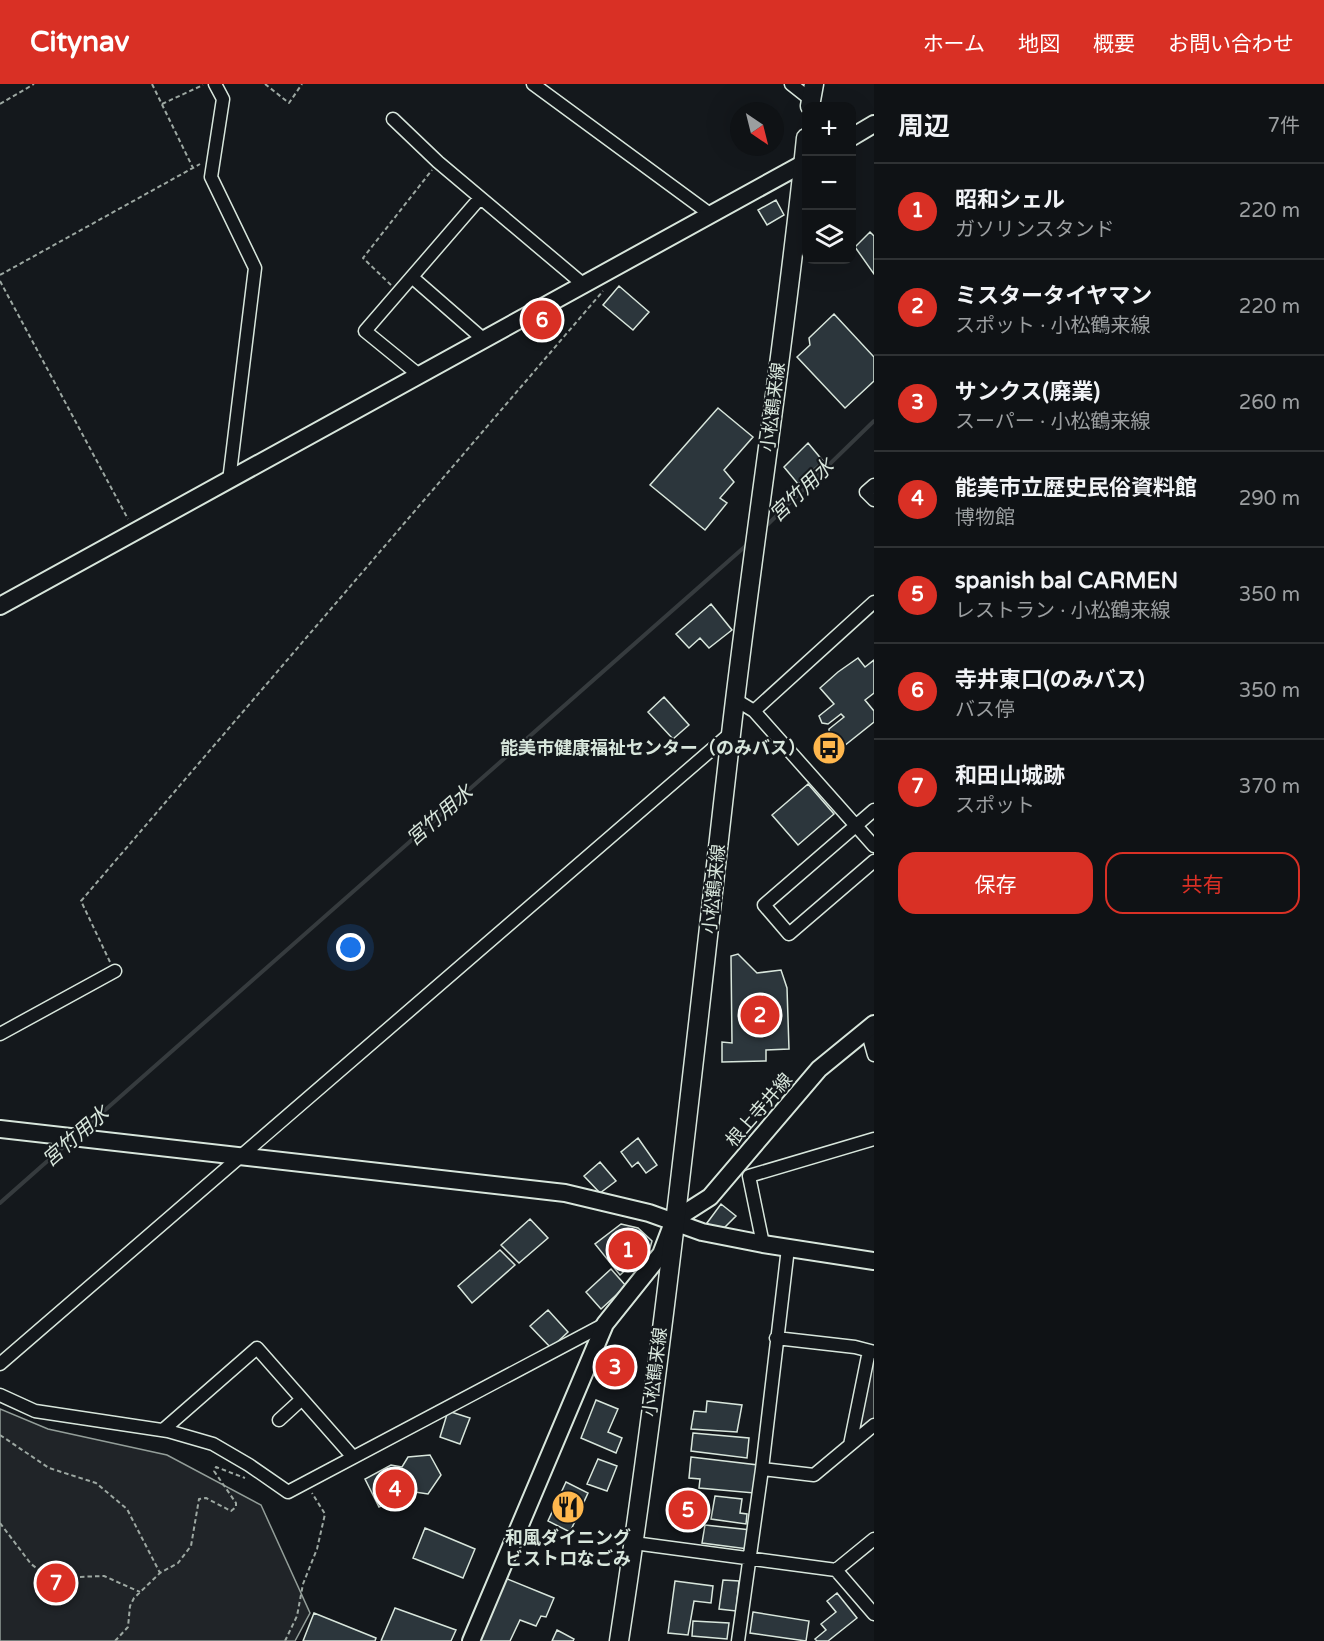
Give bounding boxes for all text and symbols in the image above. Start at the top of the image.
text: Citynav [30,25,129,59]
text: ホーム [923,32,985,57]
text: 地図 [1018,32,1060,57]
text: 概要 [1093,32,1135,57]
text: お問い合わせ [1168,32,1294,57]
north arrow [730,102,784,156]
map controls [802,102,856,264]
button: + [802,102,856,156]
text: 周辺 [898,111,950,142]
text: 7件 [1267,114,1300,138]
button: − [802,156,856,210]
text: 昭和シェル [955,187,1065,213]
text: 1 [911,199,924,223]
text: 220 m [1239,199,1300,223]
button: layers [802,210,856,264]
text: ガソリンスタンド [955,218,1115,242]
text: ミスタータイヤマン [955,283,1152,309]
text: 2 [911,295,924,319]
text: 220 m [1239,295,1300,319]
pin: 6 [522,298,562,342]
text: スポット · 小松鶴来線 [955,314,1151,338]
street label: 小松鶴来線 [757,361,789,453]
text: サンクス(廃業) [955,379,1100,405]
text: 3 [911,391,924,415]
text: 260 m [1239,391,1300,415]
text: スーパー · 小松鶴来線 [955,410,1150,434]
water label: 宮竹用水 [765,453,841,527]
text: 能美市立歴史民俗資料館 [955,475,1197,501]
text: 4 [911,487,924,511]
text: 290 m [1239,487,1300,511]
text: 博物館 [955,506,1015,530]
text: spanish bal CARMEN [955,568,1178,594]
text: 5 [911,583,924,607]
text: 350 m [1239,583,1300,607]
text: レストラン · 小松鶴来線 [955,599,1171,623]
text: 寺井東口(のみバス) [955,667,1145,693]
text: 6 [911,679,924,703]
text: 350 m [1239,679,1300,703]
text: バス停 [955,698,1015,722]
bus stop icon: 能美市健康福祉センター（のみバス） [811,730,847,766]
place label: 能美市健康福祉センター（のみバス） [500,737,806,759]
text: 和田山城跡 [955,763,1065,789]
text: 7 [911,775,924,799]
text: 370 m [1239,775,1300,799]
water label: 宮竹用水 [402,779,480,851]
text: スポット [955,794,1035,818]
street label: 小松鶴来線 [698,843,730,935]
button: 保存 [898,852,1093,914]
button: 共有 [1105,852,1300,914]
your location [336,933,365,962]
pin: 2 [740,992,780,1038]
street label: 根上寺井線 [721,1069,797,1151]
water label: 宮竹用水 [38,1100,116,1172]
pin: 1 [608,1228,648,1272]
street label: 小松鶴来線 [639,1326,671,1418]
pin: 3 [596,1344,634,1390]
pin: 4 [376,1466,414,1512]
pin: 5 [668,1488,708,1532]
restaurant icon: 和風ダイニング ビストロなごみ [550,1489,586,1525]
place label: 和風ダイニング ビストロなごみ [505,1527,631,1570]
pin: 7 [36,1560,76,1606]

